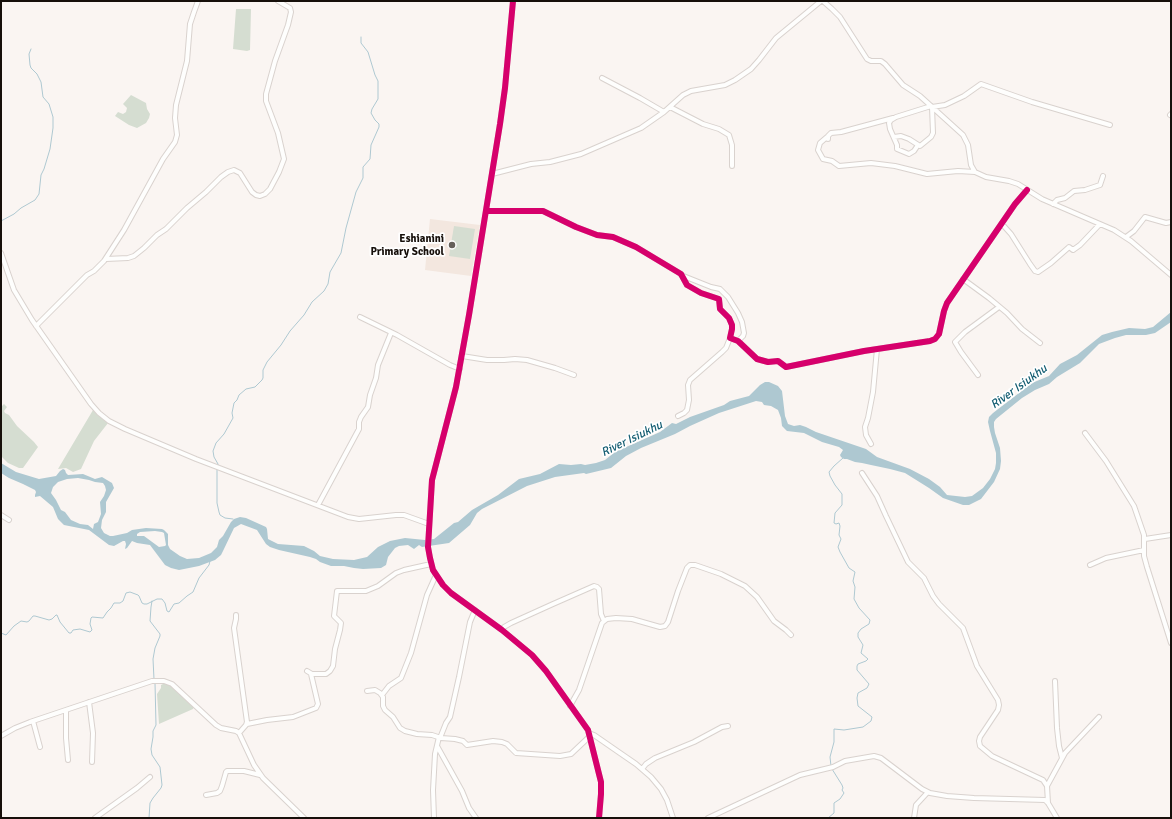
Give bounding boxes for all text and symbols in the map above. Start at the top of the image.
place label: Eshianini Primary School [370,232,444,258]
marker: Eshianini Primary School [447,240,457,250]
water label: River Isiukhu [988,362,1050,412]
water label: River Isiukhu [599,418,665,460]

